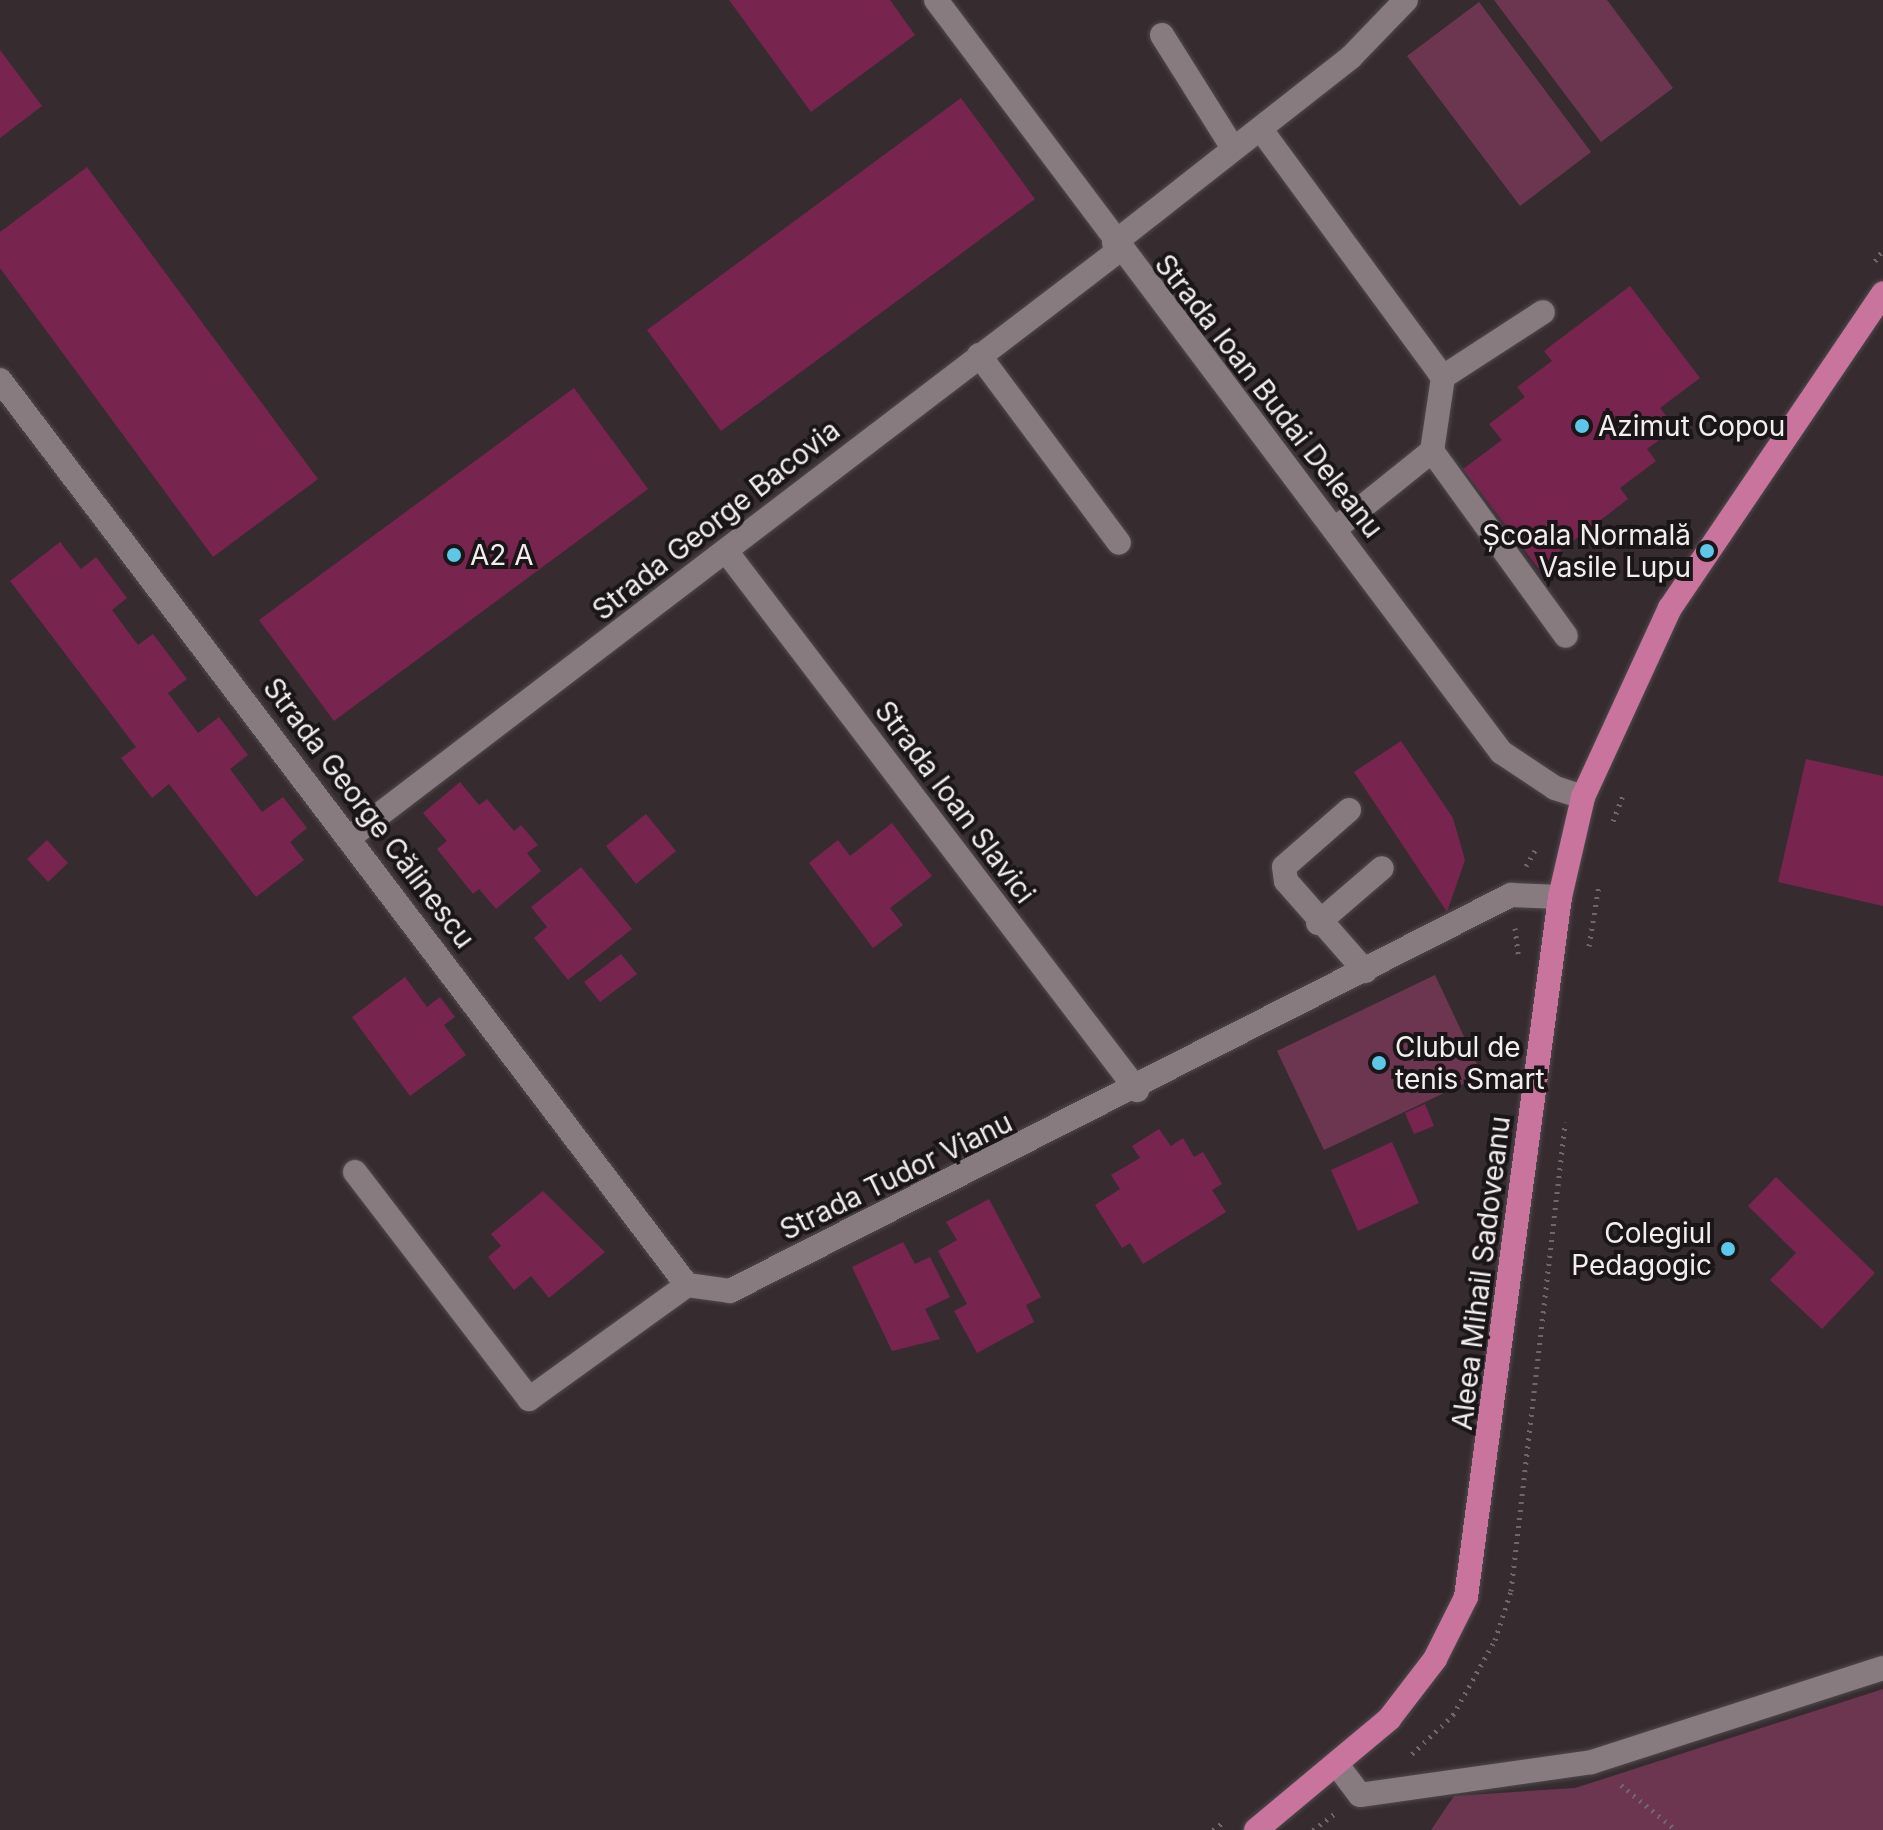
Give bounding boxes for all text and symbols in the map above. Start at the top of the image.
street label: Strada Ioan Budai Deleanu [1148,248,1390,544]
place label: Azimut Copou [1598,409,1785,443]
street label: Strada George Bacovia [586,413,846,627]
marker: Azimut Copou [1573,417,1591,435]
place label: Școala Normală Vasile Lupu [1482,518,1691,584]
place label: A2 A [470,538,534,572]
marker: Școala Normală Vasile Lupu [1698,542,1716,560]
marker: A2 A [445,546,463,564]
street label: Strada George Călinescu [256,671,482,955]
street label: Strada Ioan Slavici [868,694,1042,910]
place label: Clubul de tenis Smart [1395,1030,1545,1096]
marker: Clubul de tenis Smart [1370,1054,1388,1072]
street label: Strada Tudor Vianu [775,1105,1017,1247]
street label: Aleea Mihail Sadoveanu [1445,1114,1517,1432]
place label: Colegiul Pedagogic [1571,1216,1712,1282]
marker: Colegiul Pedagogic [1719,1240,1737,1258]

